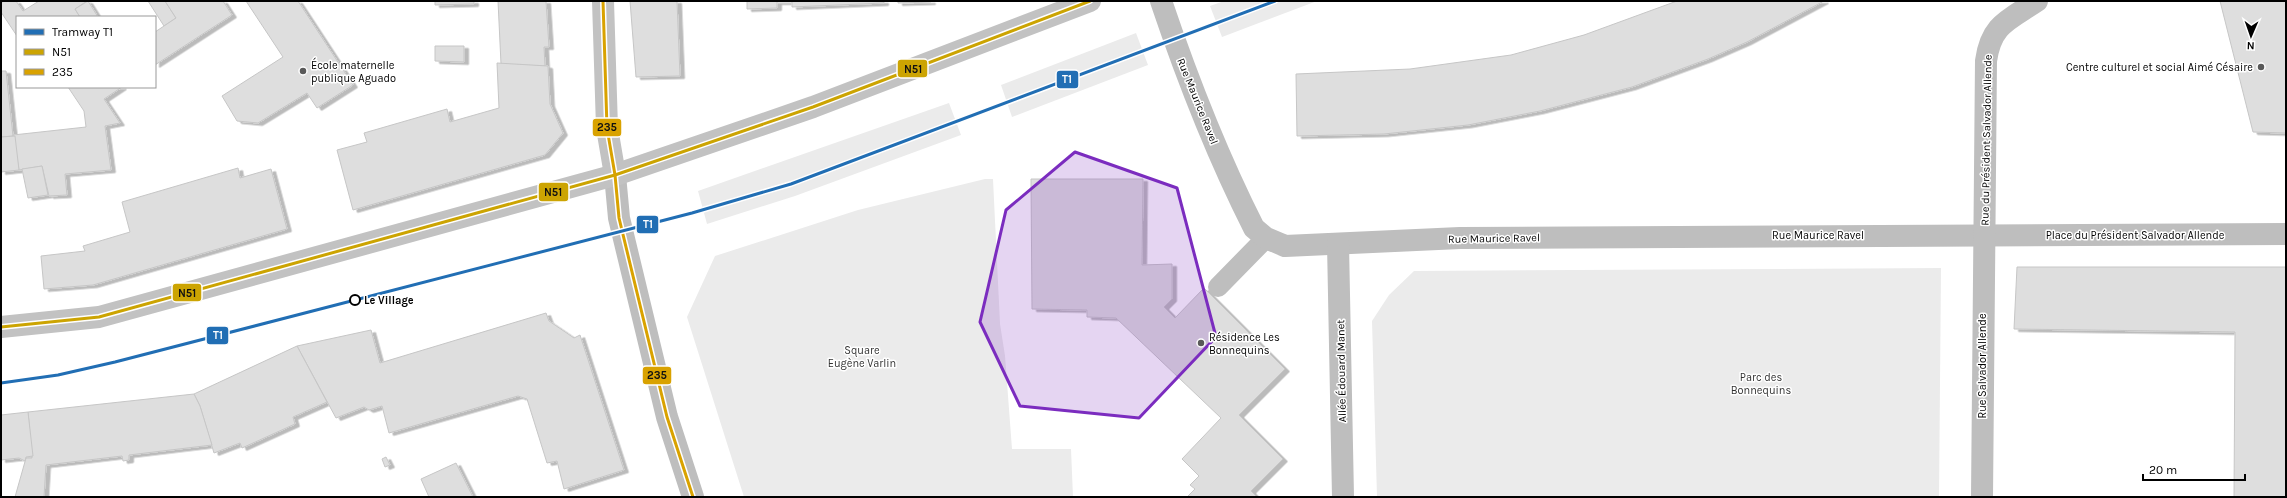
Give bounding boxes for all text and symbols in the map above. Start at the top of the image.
legend [16,16,156,88]
north arrow [2231,16,2271,56]
text: Tramway T1 [52,25,113,39]
text: N [2246,39,2255,52]
text: N51 [52,45,71,59]
street label: Rue du Président Salvador Allende [1979,54,1994,226]
street label: Rue Maurice Ravel [1174,56,1221,146]
place label: École maternelle publique Aguado [311,57,396,85]
line badge: N51 [897,59,928,78]
place label: Centre culturel et social Aimé Césaire [2066,61,2253,74]
marker: Centre culturel et social Aimé Césaire [2256,62,2266,72]
text: N51 [904,63,922,76]
text: 235 [52,65,73,79]
marker: École maternelle publique Aguado [298,66,308,76]
line badge: T1 [1056,70,1079,89]
text: T1 [1062,73,1072,86]
line badge: 235 [592,118,622,137]
text: 235 [597,121,617,134]
line badge: N51 [538,182,569,202]
text: N51 [544,186,562,199]
line badge: T1 [636,215,659,234]
text: T1 [643,218,653,231]
street label: Rue Maurice Ravel [1772,229,1864,242]
street label: Place du Président Salvador Allende [2046,229,2225,242]
street label: Rue Maurice Ravel [1448,231,1540,246]
line badge: N51 [172,283,202,302]
text: N51 [178,287,196,300]
marker: Le Village [349,294,361,306]
place label: Le Village [364,294,414,307]
street label: Rue Salvador Allende [1976,313,1989,419]
street label: Allée Édouard Manet [1332,320,1349,422]
line badge: T1 [206,326,229,345]
text: T1 [213,329,223,342]
place label: Résidence Les Bonnequins [1209,331,1280,357]
marker: Résidence Les Bonnequins [1196,338,1206,348]
park label: Square Eugène Varlin [828,344,896,370]
line badge: 235 [642,366,672,385]
text: 235 [647,369,667,382]
park label: Parc des Bonnequins [1731,371,1791,397]
scale bar [2143,456,2245,482]
text: 20 m [2149,463,2177,477]

